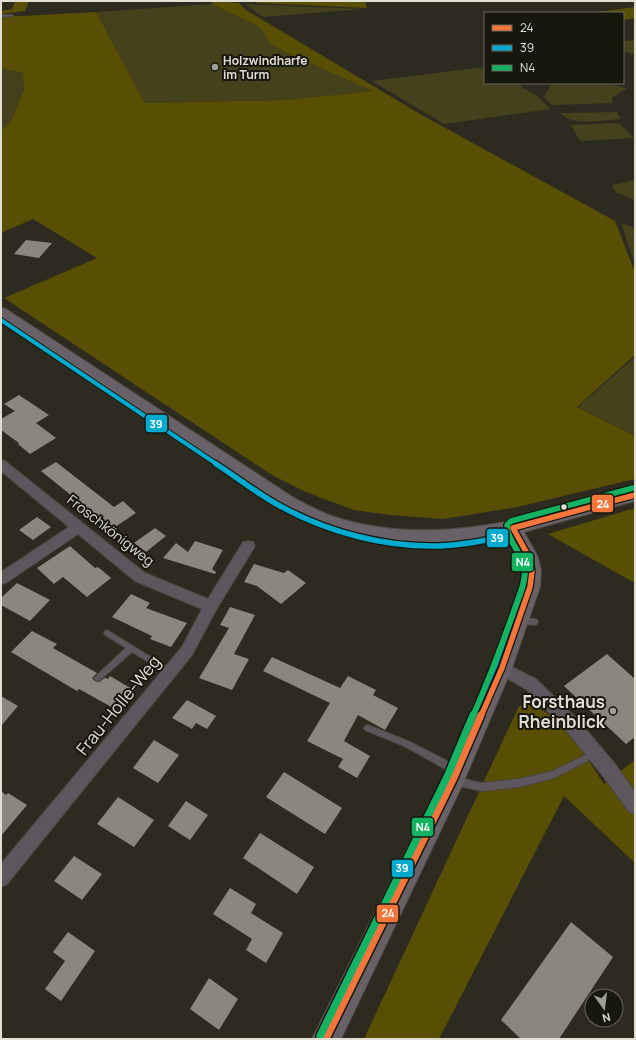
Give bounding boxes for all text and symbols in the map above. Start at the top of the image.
legend [484,12,624,84]
text: 24 [520,19,534,36]
text: 39 [520,39,534,56]
place label: Holzwindharfe im Turm [223,52,307,83]
text: N4 [520,59,535,76]
marker: Holzwindharfe im Turm [210,62,220,72]
line badge: 39 [145,414,168,433]
text: 39 [149,416,163,431]
street label: Froschkönigweg [64,490,158,570]
line badge: 24 [591,494,614,513]
text: 24 [596,496,610,511]
unlabelled marker [559,502,569,512]
line badge: 39 [486,528,509,548]
text: 39 [490,530,504,545]
line badge: N4 [511,552,534,572]
text: N4 [516,554,531,569]
street label: Frau-Holle-Weg [71,650,165,760]
place label: Forsthaus Rheinblick [519,690,606,733]
marker: Forsthaus Rheinblick [608,706,618,716]
line badge: N4 [411,817,434,837]
text: N4 [416,819,431,834]
line badge: 39 [391,859,414,878]
text: 39 [395,860,409,875]
line badge: 24 [376,904,399,923]
text: 24 [381,905,395,920]
north arrow [584,988,624,1028]
text: N [601,1010,612,1026]

